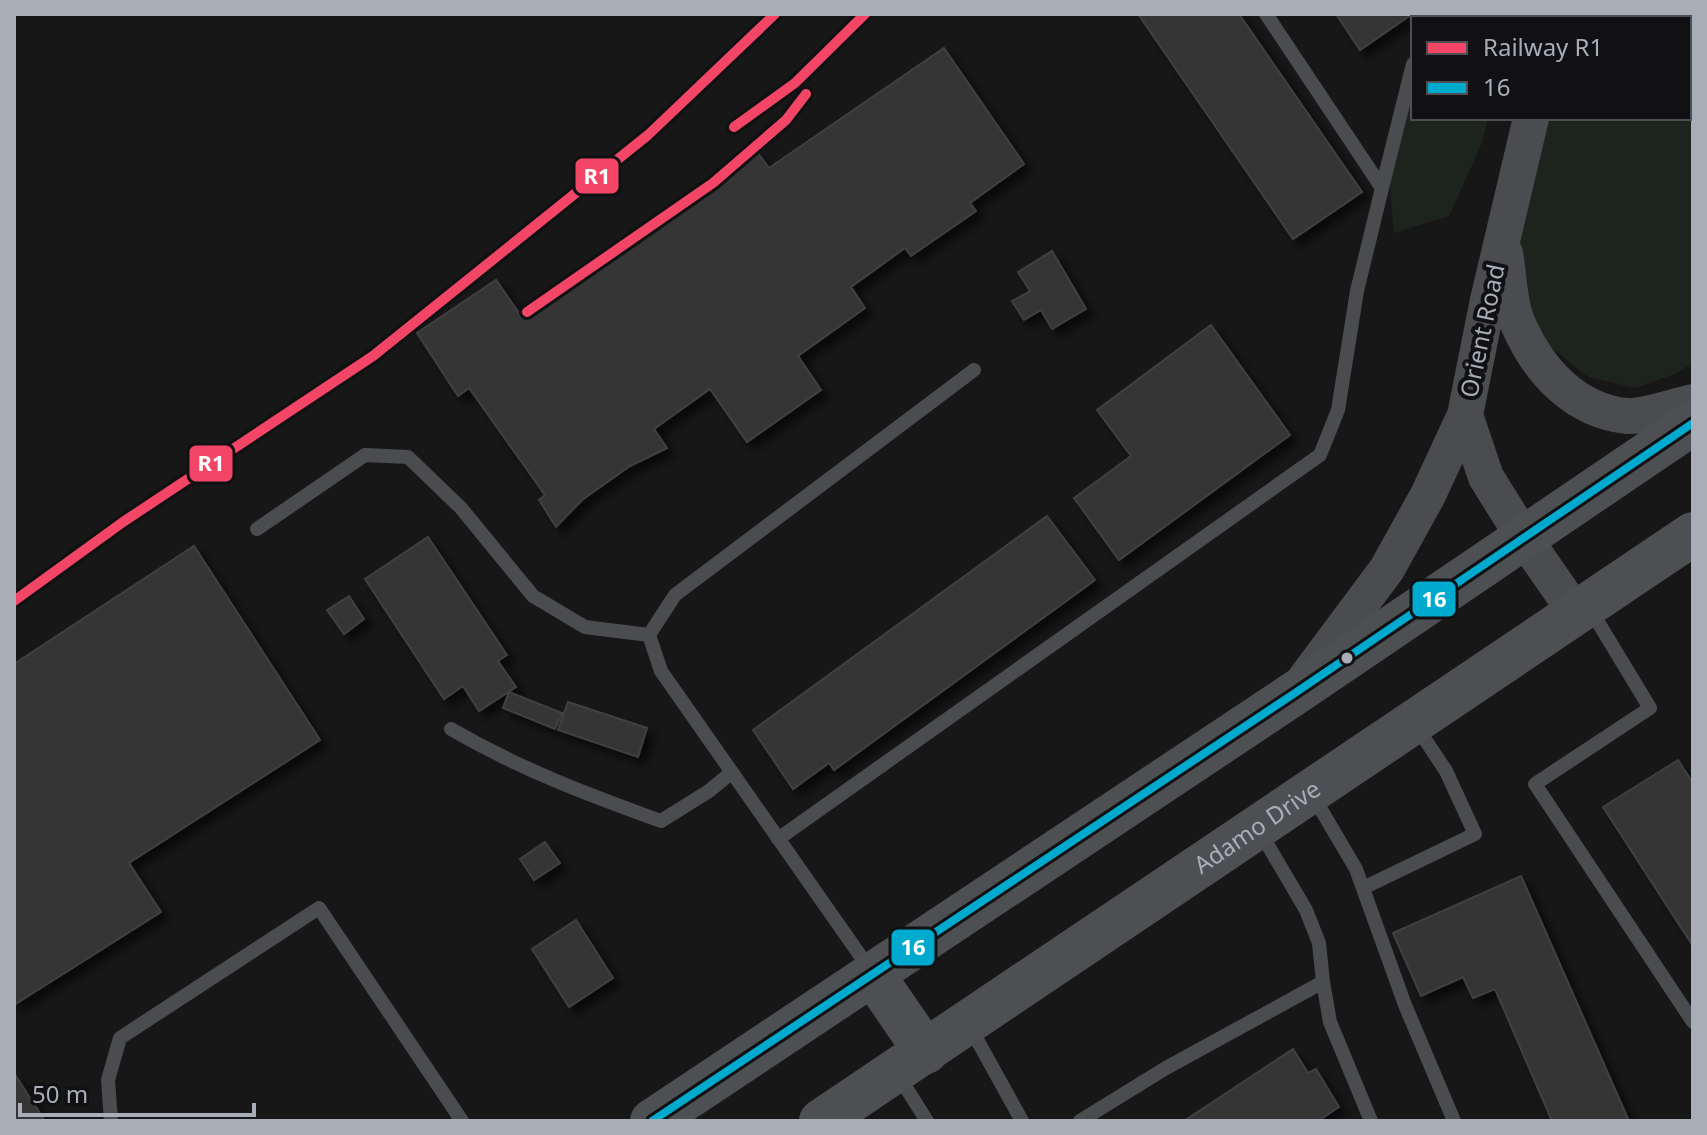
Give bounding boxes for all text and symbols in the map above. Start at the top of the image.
legend [1411,16,1691,120]
text: Railway R1 [1483,30,1603,63]
text: 16 [1483,70,1510,103]
line badge: R1 [574,157,620,195]
text: R1 [583,160,611,190]
street label: Orient Road [1451,261,1512,401]
line badge: R1 [188,444,234,483]
text: R1 [197,447,225,477]
line badge: 16 [1411,580,1457,618]
text: 16 [1421,583,1447,613]
unlabelled marker [1339,650,1355,666]
street label: Adamo Drive [1187,772,1326,881]
line badge: 16 [890,928,936,967]
text: 16 [900,931,926,961]
scale bar [20,1067,254,1117]
text: 50 m [32,1077,88,1110]

